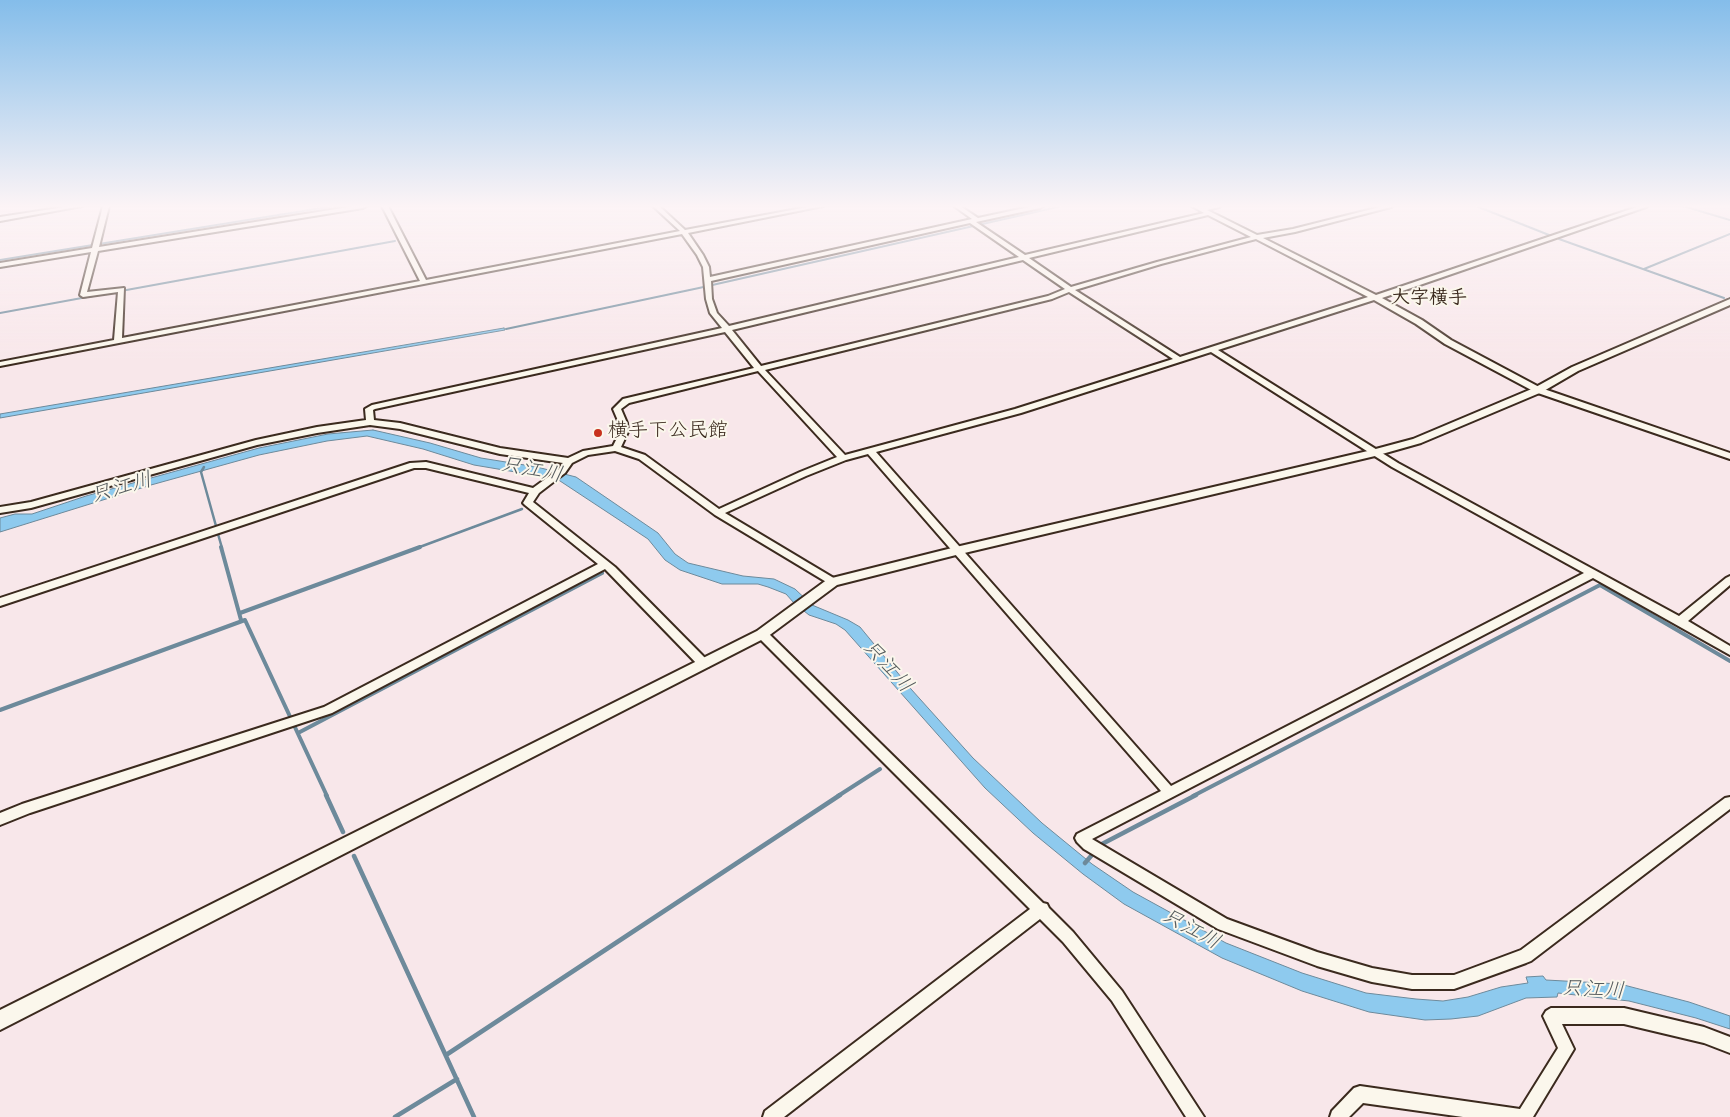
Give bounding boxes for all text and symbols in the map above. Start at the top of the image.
district label: 大字横手 [1391,289,1467,311]
place label: 横手下公民館 [608,421,728,445]
marker: 横手下公民館 [592,427,604,439]
water label: 只江川 [498,454,564,490]
water label: 只江川 [88,469,156,511]
water label: 只江川 [856,636,916,700]
water label: 只江川 [1156,905,1224,957]
water label: 只江川 [1561,978,1625,1006]

